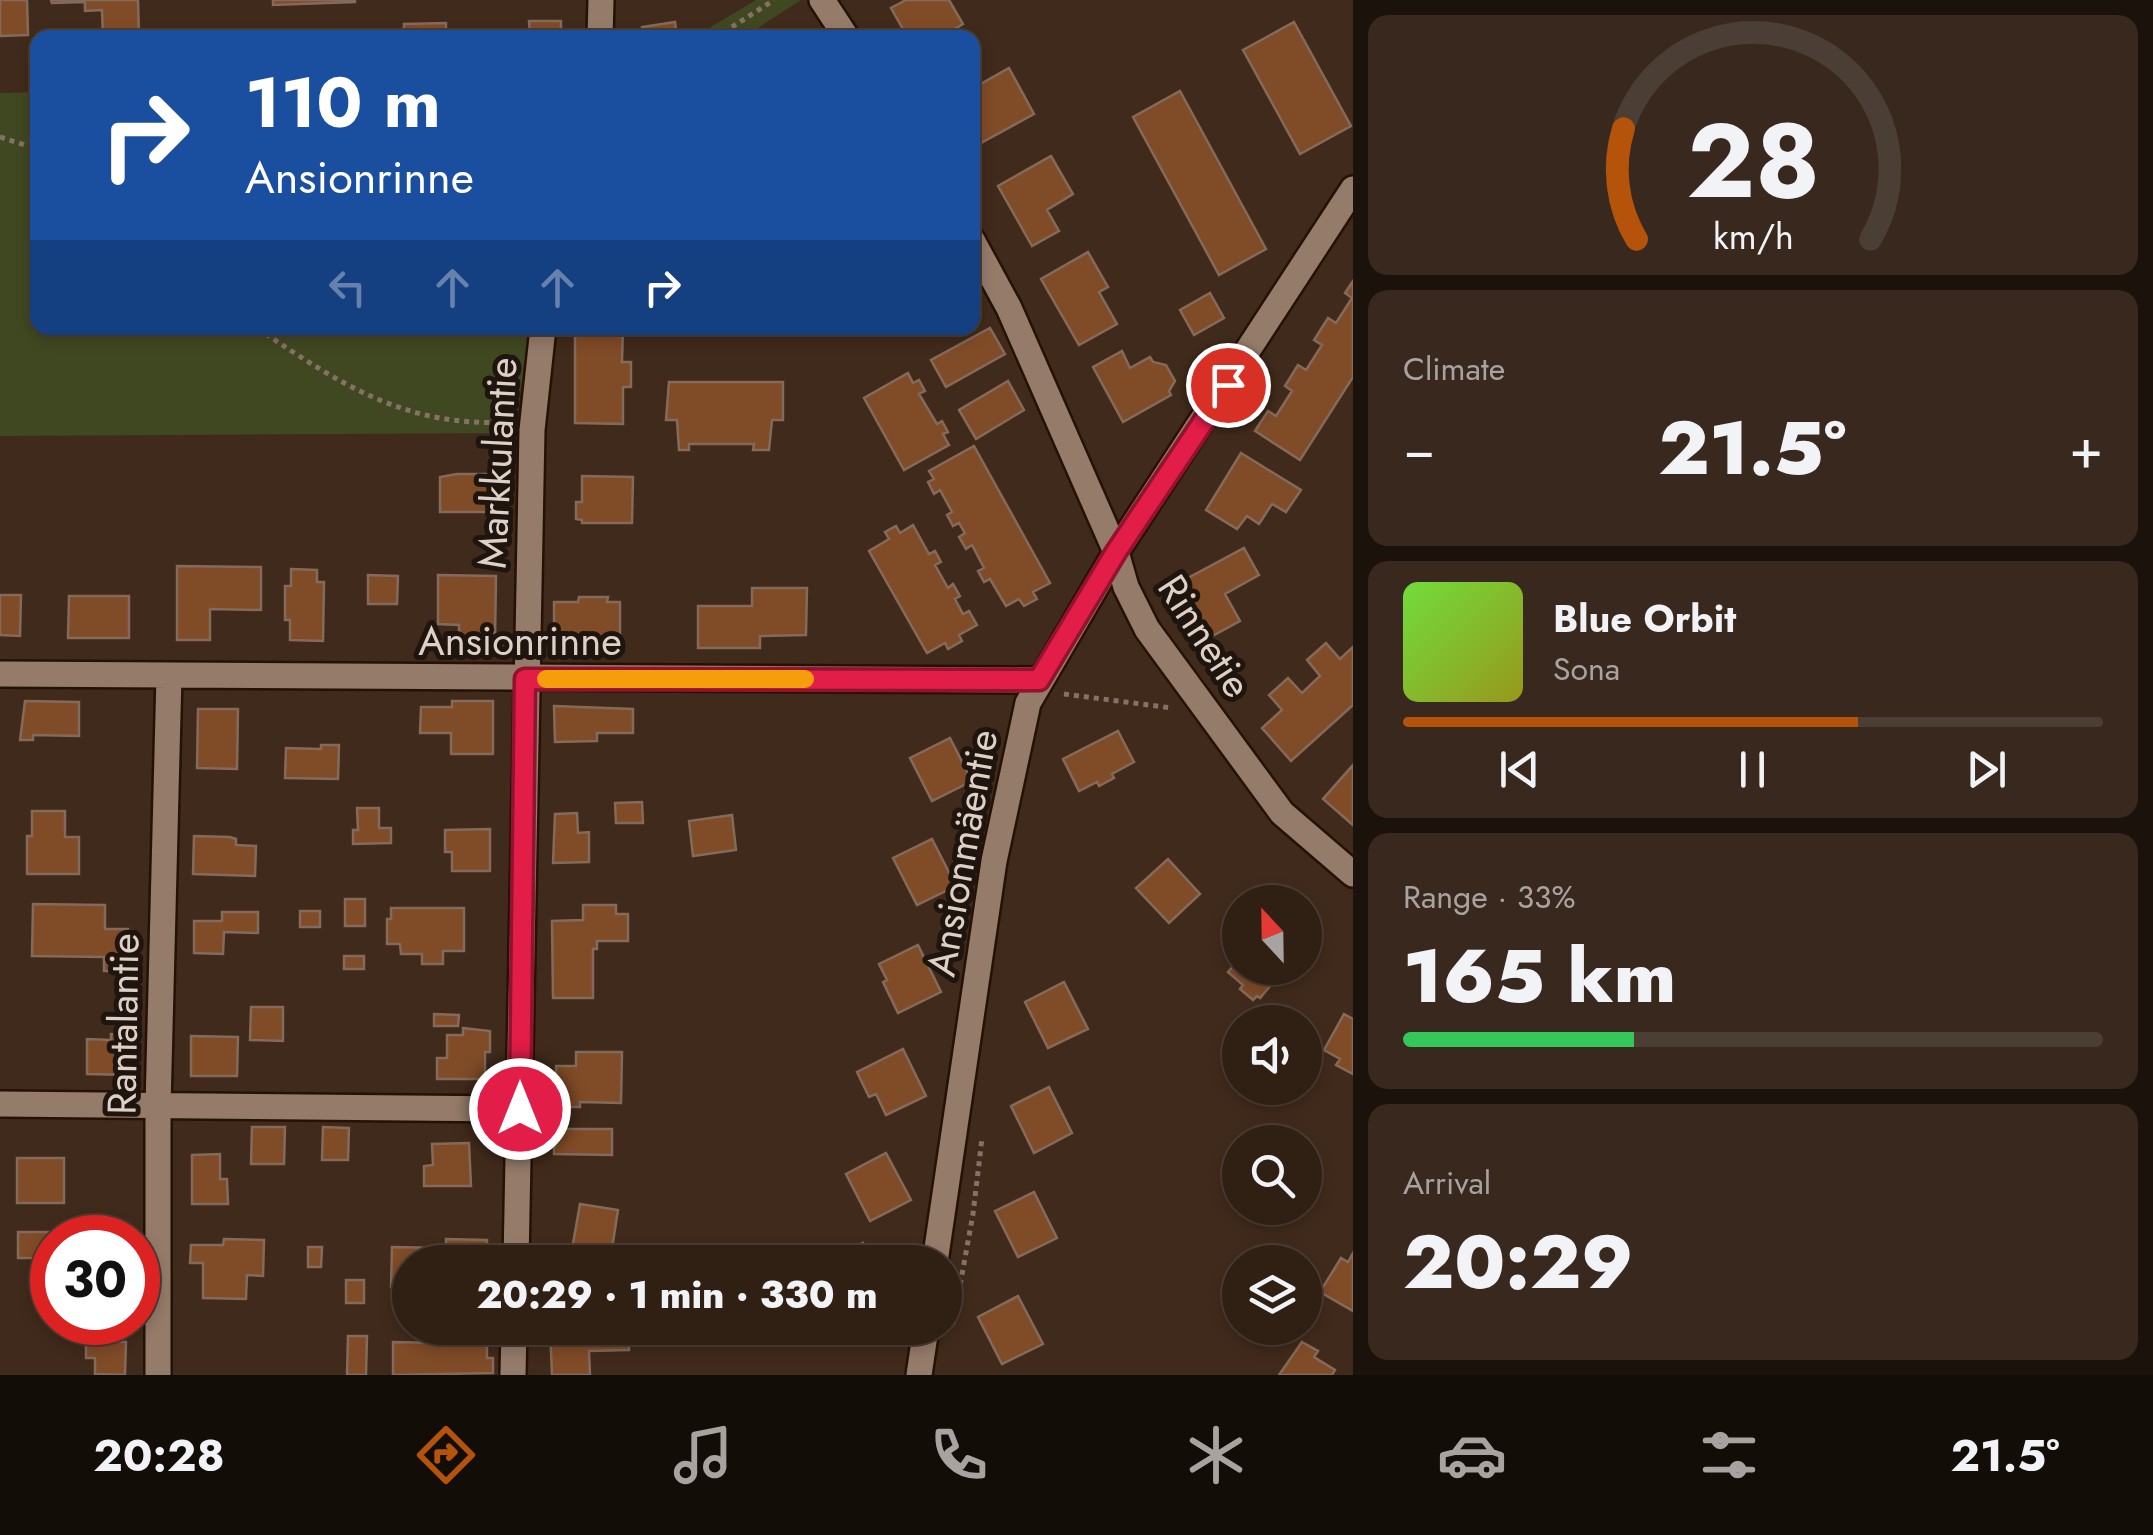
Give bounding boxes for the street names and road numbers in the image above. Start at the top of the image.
street label: Markkulantie [463,356,531,570]
street label: Rinnetie [1144,563,1266,709]
street label: Ansionrinne [418,612,622,670]
street label: Ansionmäentie [912,725,1012,981]
street label: Rantalantie [92,933,154,1115]

